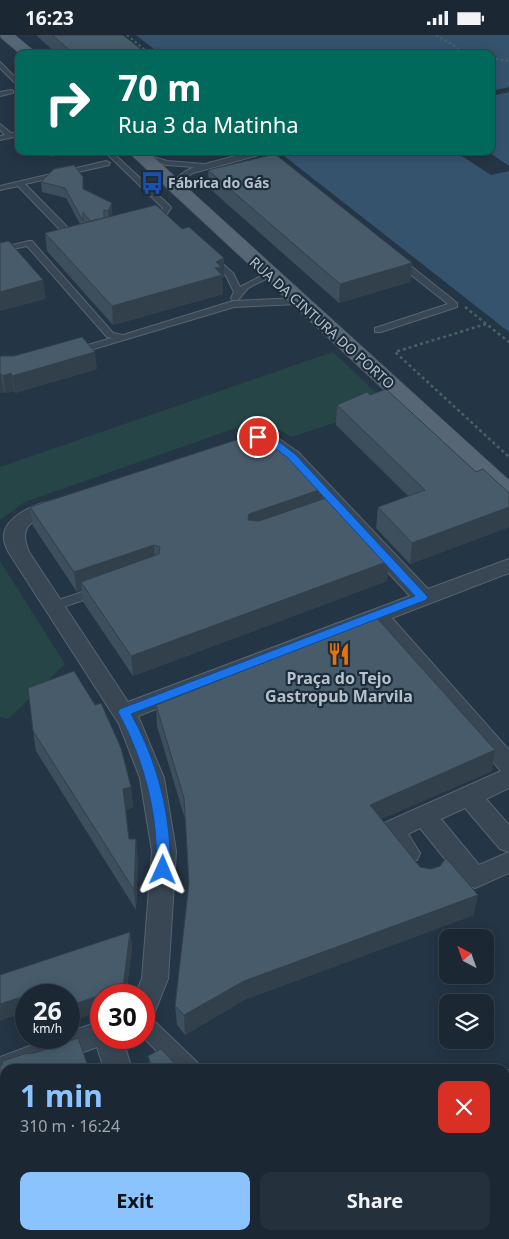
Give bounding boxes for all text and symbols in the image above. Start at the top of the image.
text: 16:23 [25,5,74,31]
text: 70 m [118,64,201,111]
icon: right [35,70,100,135]
text: Rua 3 da Matinha [118,109,299,139]
bus stop icon: Fábrica do Gás [139,170,165,196]
place label: Fábrica do Gás [168,173,269,192]
street label: RUA DA CINTURA DO PORTO [246,252,399,393]
pin [237,416,279,458]
icon: arrive [244,423,272,451]
restaurant icon: Praça do Tejo Gastropub Marvila [326,641,352,667]
place label: Praça do Tejo Gastropub Marvila [265,667,413,707]
position arrow [136,843,188,895]
north arrow [439,929,494,984]
map controls [439,929,494,1049]
speed limit sign: 30 [90,984,155,1049]
text: 26 [33,993,62,1027]
button: layers [439,994,494,1049]
text: km/h [33,1020,62,1037]
text: 1 min [20,1075,103,1116]
button: close [438,1081,490,1133]
text: 310 m · 16:24 [20,1115,120,1137]
button: Exit [20,1172,250,1230]
button: Share [260,1172,490,1230]

